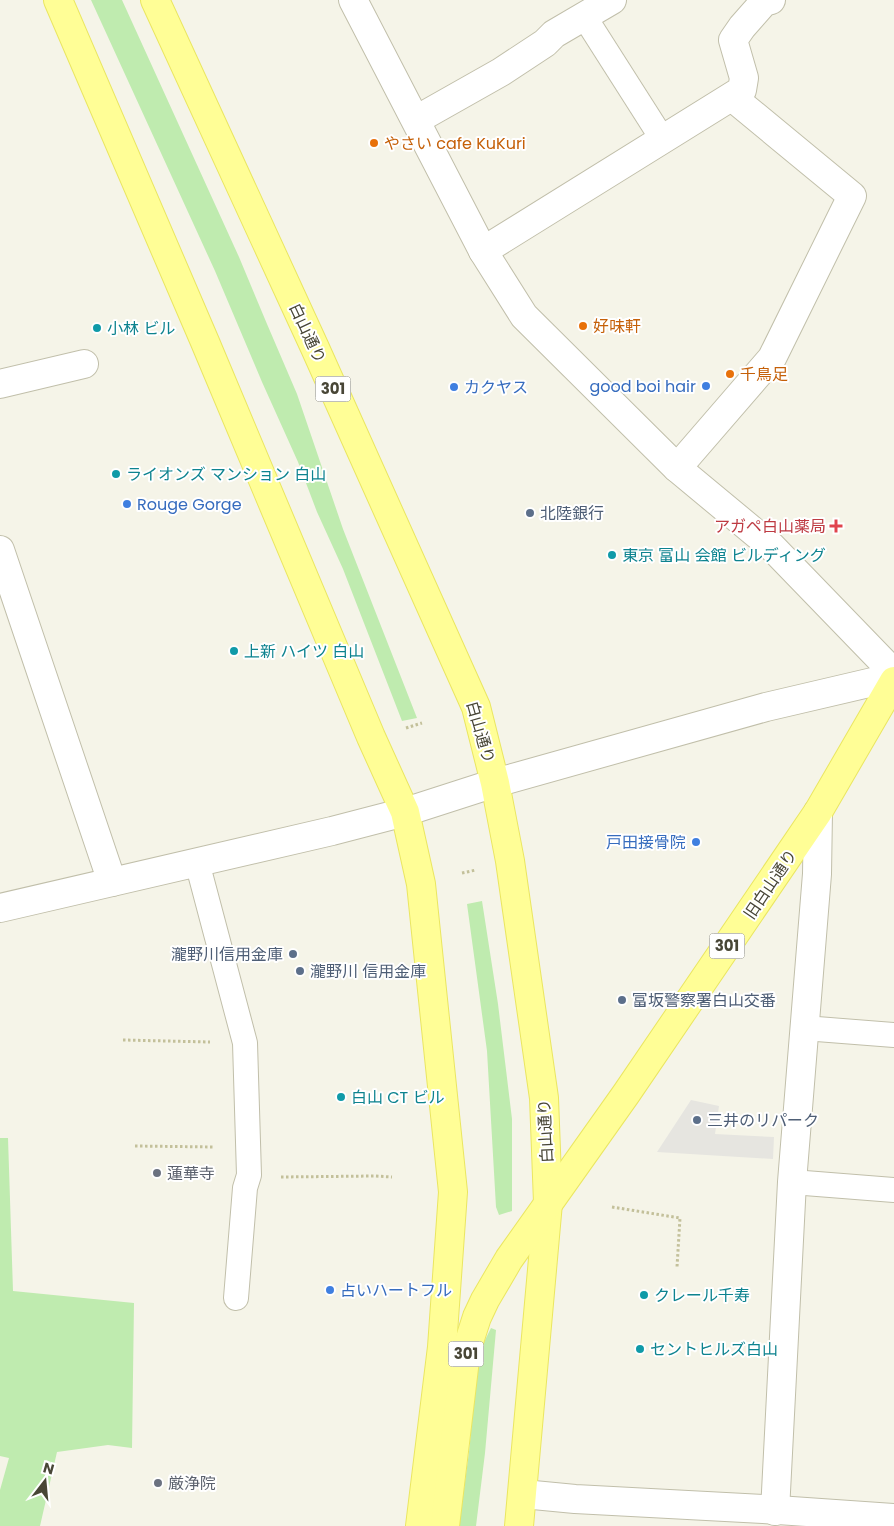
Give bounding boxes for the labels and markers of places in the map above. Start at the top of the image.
place label: やさい cafe KuKuri [384,132,526,155]
marker: やさい cafe KuKuri [368,137,380,149]
place label: 好味軒 [593,315,641,338]
place label: 小林 ビル [107,317,175,340]
marker: 好味軒 [577,320,589,332]
marker: 小林 ビル [91,322,103,334]
place label: 千鳥足 [740,363,788,386]
marker: 千鳥足 [724,368,736,380]
place label: good boi hair [589,375,696,398]
place label: カクヤス [464,376,528,399]
marker: good boi hair [700,380,712,392]
marker: カクヤス [448,381,460,393]
place label: ライオンズ マンション 白山 [126,463,326,486]
marker: ライオンズ マンション 白山 [110,468,122,480]
place label: Rouge Gorge [137,493,242,516]
marker: Rouge Gorge [121,498,133,510]
place label: 北陸銀行 [540,502,604,525]
marker: 北陸銀行 [524,507,536,519]
place label: アガペ白山薬局 [714,515,826,538]
marker: アガペ白山薬局 [830,520,842,532]
place label: 東京 富山 会館 ビルディング [622,544,826,567]
marker: 東京 富山 会館 ビルディング [606,549,618,561]
place label: 上新 ハイツ 白山 [244,640,364,663]
marker: 上新 ハイツ 白山 [228,645,240,657]
place label: 戸田接骨院 [606,831,686,854]
marker: 戸田接骨院 [690,836,702,848]
place label: 瀧野川信用金庫 [171,943,283,966]
marker: 瀧野川信用金庫 [287,948,299,960]
place label: 瀧野川 信用金庫 [310,960,426,983]
marker: 瀧野川 信用金庫 [294,965,306,977]
place label: 富坂警察署白山交番 [632,989,776,1012]
marker: 富坂警察署白山交番 [616,994,628,1006]
place label: 白山 CT ビル [351,1086,445,1109]
marker: 白山 CT ビル [335,1091,347,1103]
place label: 三井のリパーク [707,1109,819,1132]
marker: 三井のリパーク [691,1114,703,1126]
place label: 蓮華寺 [167,1162,215,1185]
marker: 蓮華寺 [151,1167,163,1179]
place label: 占いハートフル [340,1279,452,1302]
marker: 占いハートフル [324,1284,336,1296]
place label: クレール千寿 [654,1284,750,1307]
marker: クレール千寿 [638,1289,650,1301]
place label: セントヒルズ白山 [650,1338,778,1361]
marker: セントヒルズ白山 [634,1343,646,1355]
place label: 厳浄院 [168,1472,216,1495]
marker: 厳浄院 [152,1477,164,1489]

